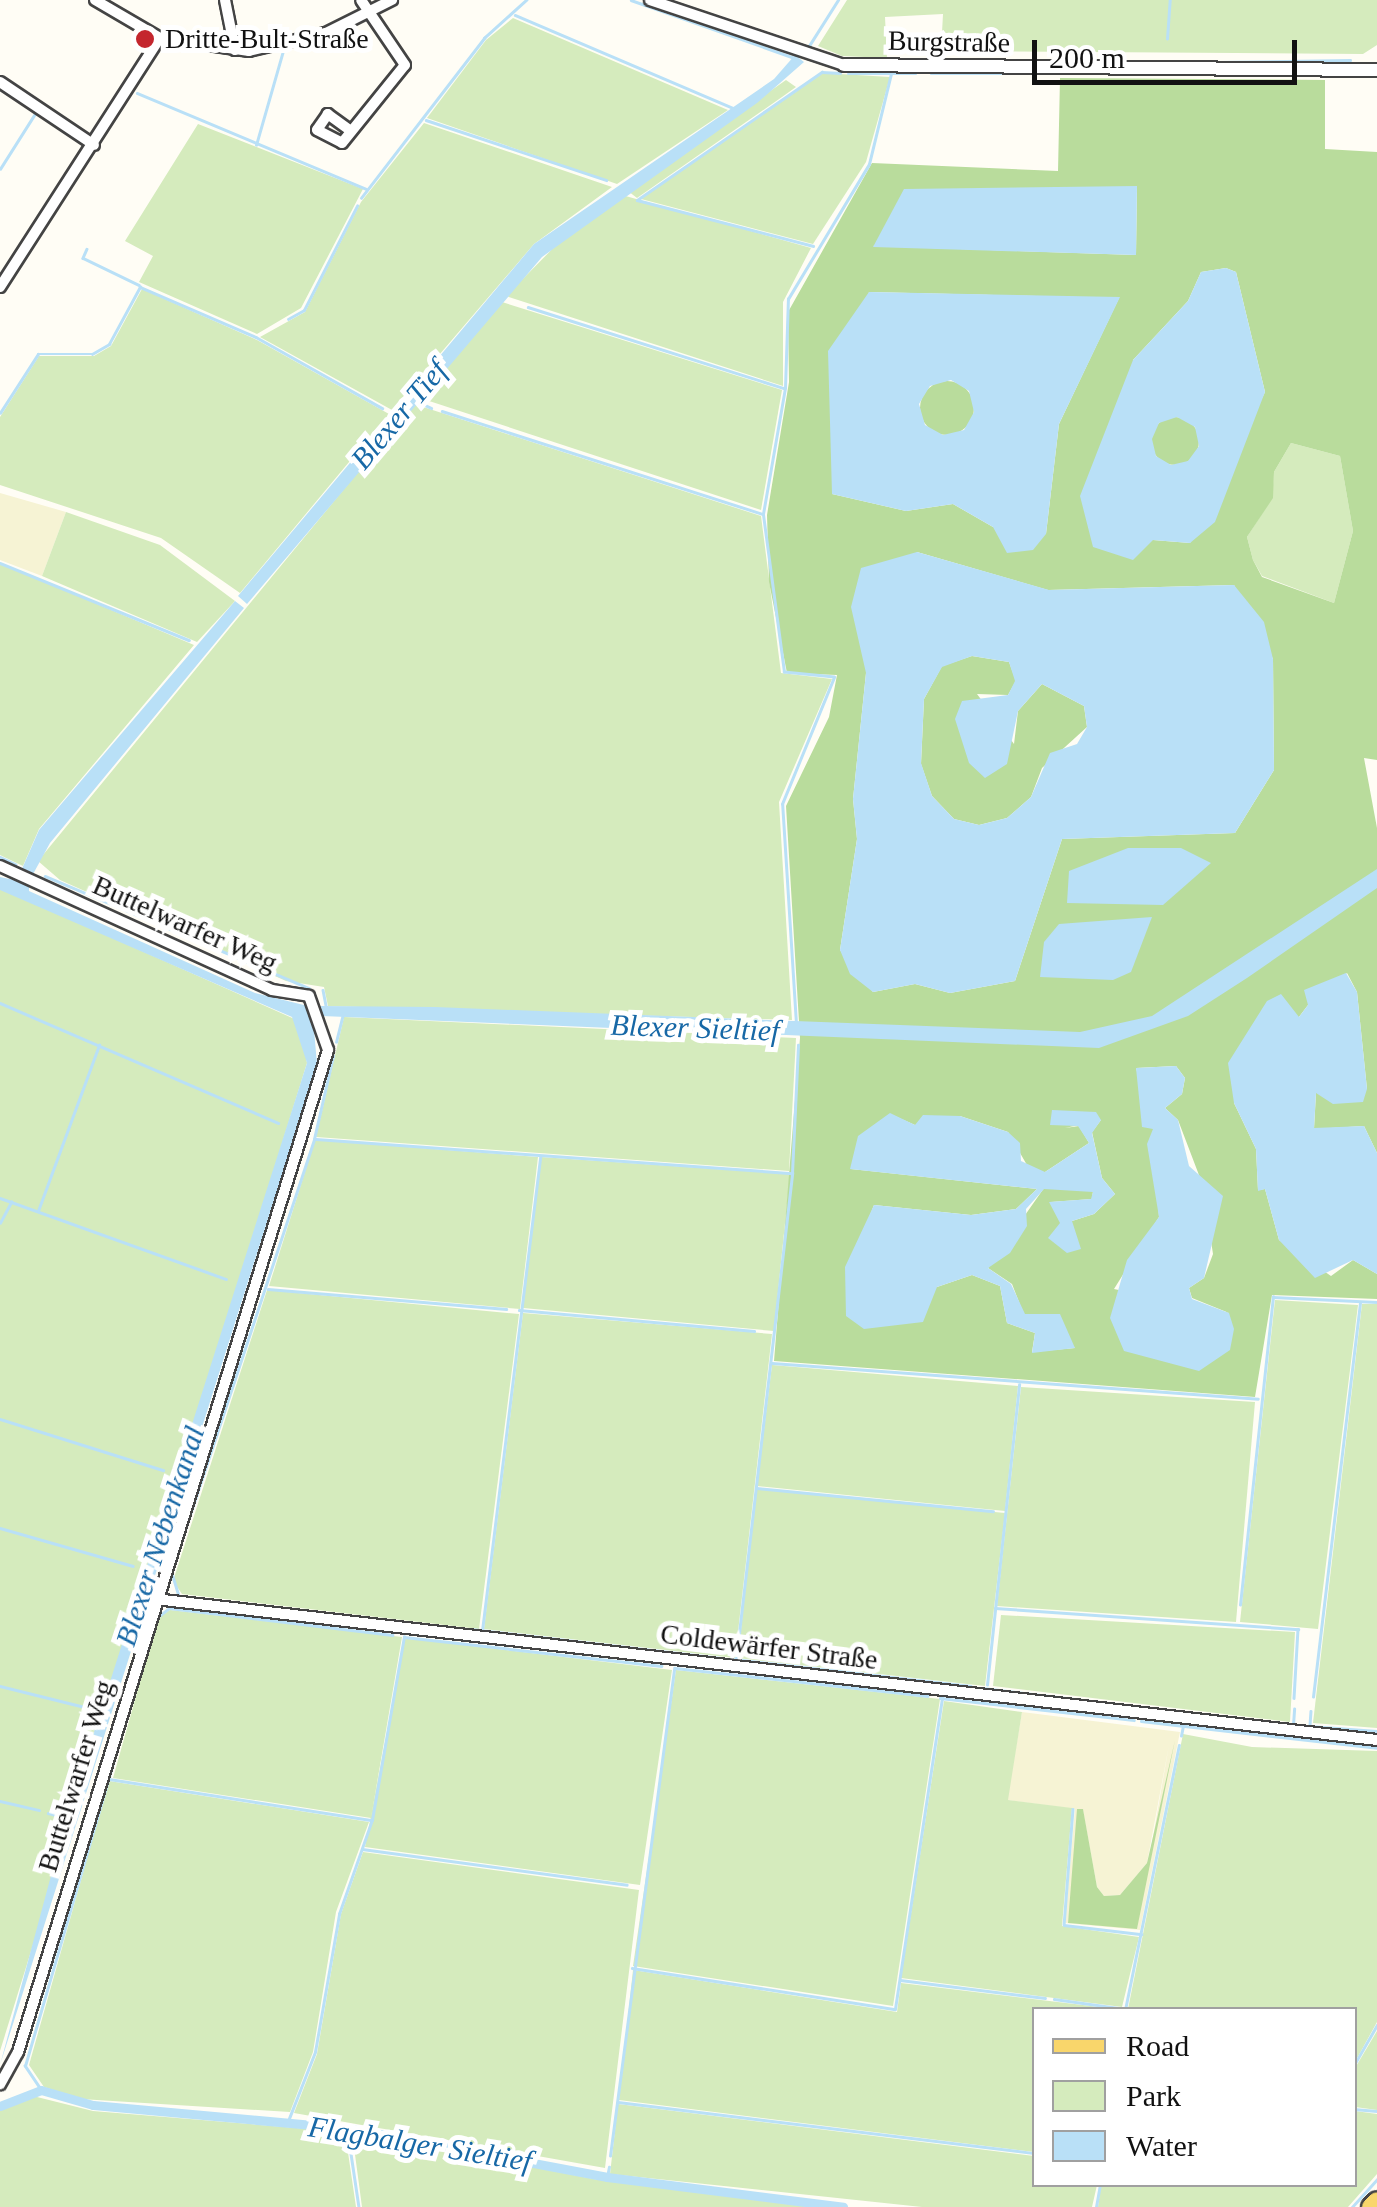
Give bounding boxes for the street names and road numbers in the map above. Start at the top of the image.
street label: Burgstraße [888,24,1010,60]
street label: Buttelwarfer Weg [87,868,283,980]
street label: Coldewärfer Straße [659,1617,879,1677]
street label: Buttelwarfer Weg [31,1676,121,1876]

